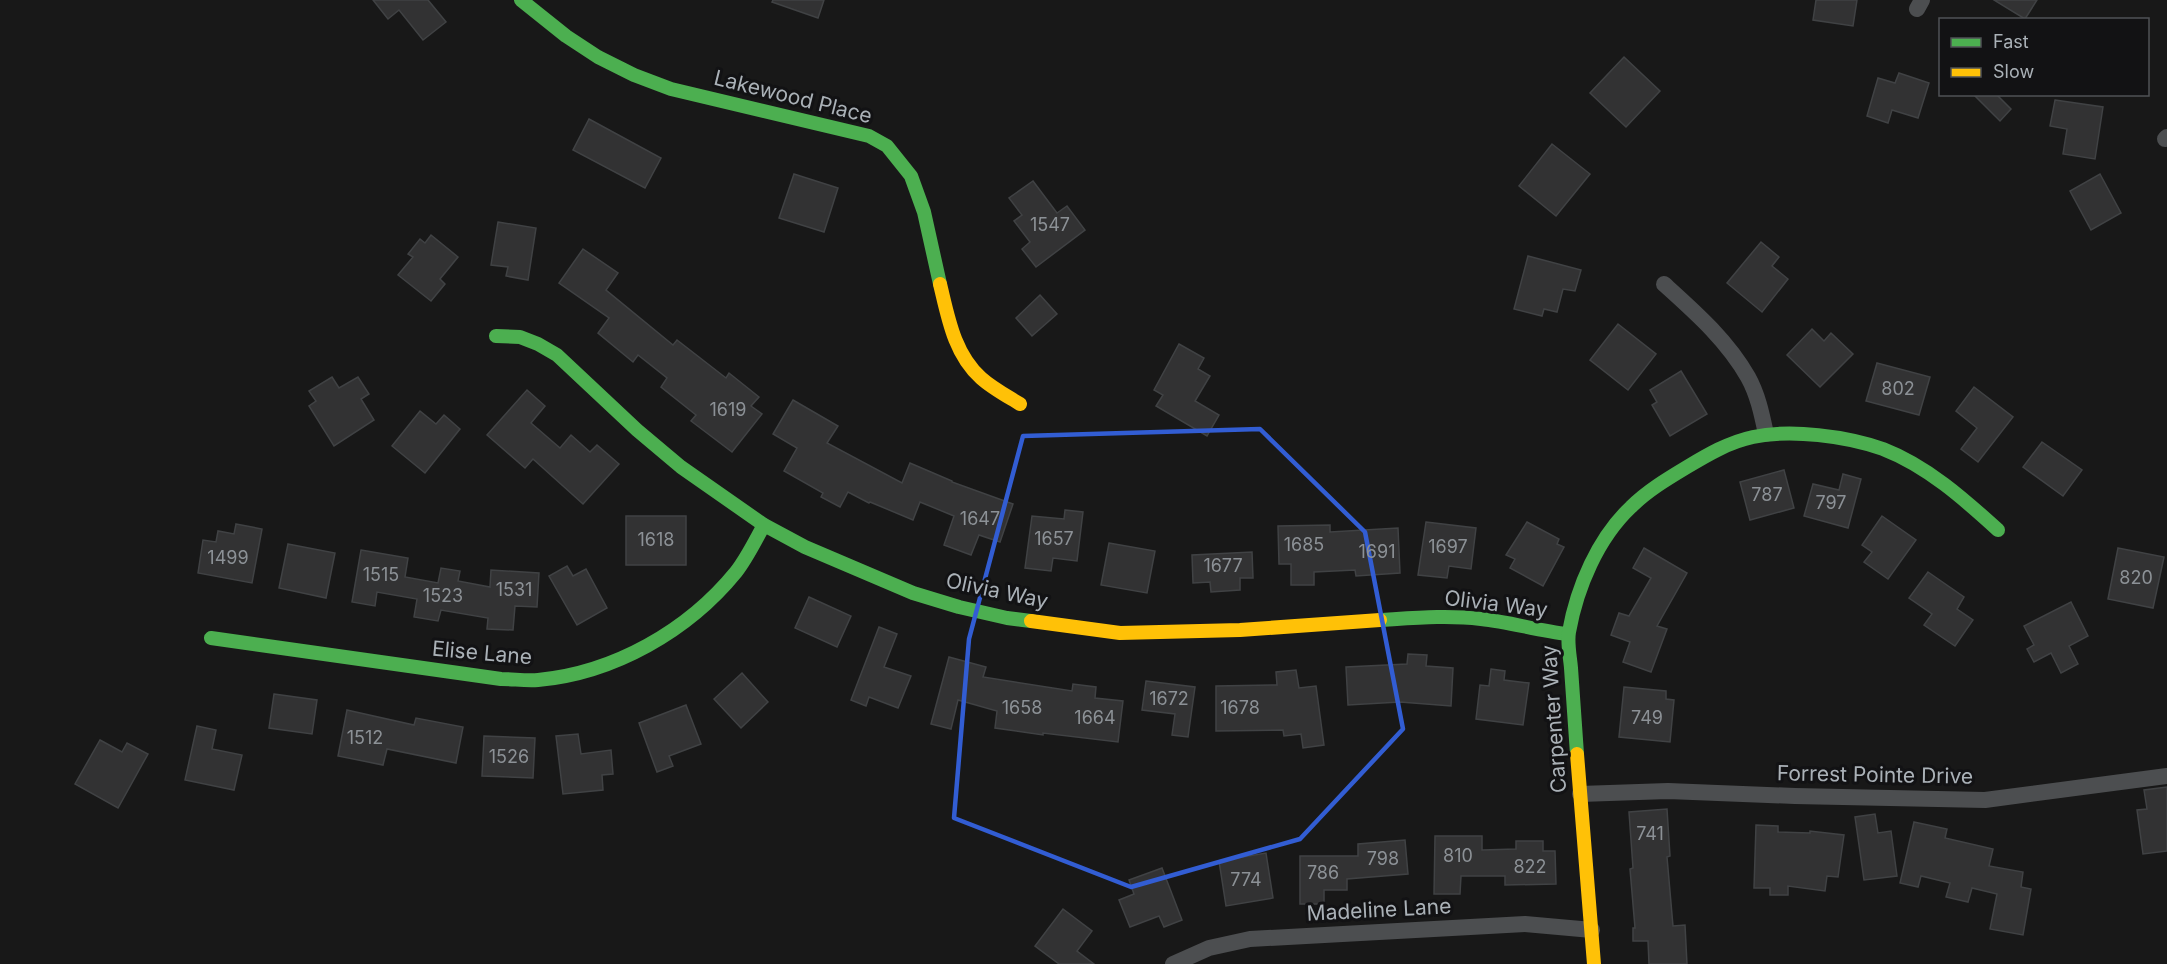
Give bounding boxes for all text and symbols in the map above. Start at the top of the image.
legend [1939,18,2149,96]
text: Fast [1993,31,2029,52]
text: Slow [1993,61,2034,82]
street label: Lakewood Place [712,65,875,128]
house number: 1547 [1030,214,1070,235]
house number: 802 [1881,378,1915,399]
house number: 1619 [710,399,746,420]
house number: 787 [1751,484,1783,505]
house number: 797 [1815,492,1847,513]
house number: 1647 [960,508,1000,529]
house number: 1657 [1034,528,1074,549]
house number: 1618 [638,529,674,550]
house number: 1685 [1284,534,1324,555]
house number: 1697 [1428,536,1468,557]
house number: 1691 [1359,541,1395,562]
house number: 1499 [207,547,249,568]
house number: 1677 [1203,555,1243,576]
house number: 1515 [363,564,399,585]
house number: 820 [2119,567,2153,588]
street label: Olivia Way [944,568,1051,614]
house number: 1531 [496,579,532,600]
house number: 1523 [423,585,463,606]
street label: Olivia Way [1443,585,1549,622]
street label: Elise Lane [431,636,533,669]
street label: Carpenter Way [1536,644,1571,794]
house number: 1672 [1149,688,1189,709]
house number: 1658 [1002,697,1042,718]
house number: 1678 [1220,697,1260,718]
house number: 1664 [1074,707,1116,728]
house number: 749 [1631,707,1663,728]
house number: 1512 [347,727,383,748]
house number: 1526 [489,746,529,767]
street label: Forrest Pointe Drive [1777,760,1973,789]
house number: 741 [1636,823,1664,844]
house number: 810 [1443,845,1473,866]
house number: 798 [1367,848,1399,869]
house number: 822 [1513,856,1547,877]
house number: 786 [1307,862,1339,883]
house number: 774 [1230,869,1262,890]
street label: Madeline Lane [1306,893,1452,926]

